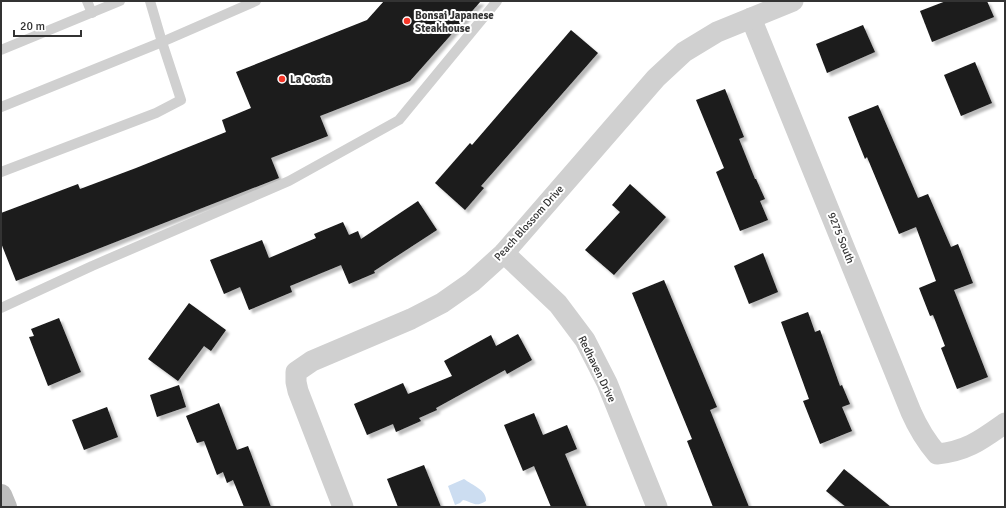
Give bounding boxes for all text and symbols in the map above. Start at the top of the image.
place label: Bonsai Japanese Steakhouse [415,9,494,35]
scale bar [14,12,81,38]
marker: Bonsai Japanese Steakhouse [402,16,412,26]
text: 20 m [20,19,45,34]
place label: La Costa [290,73,331,86]
marker: La Costa [277,74,287,84]
street label: Peach Blossom Drive [492,183,566,263]
street label: 9275 South [825,211,857,265]
street label: Redhaven Drive [575,334,619,404]

